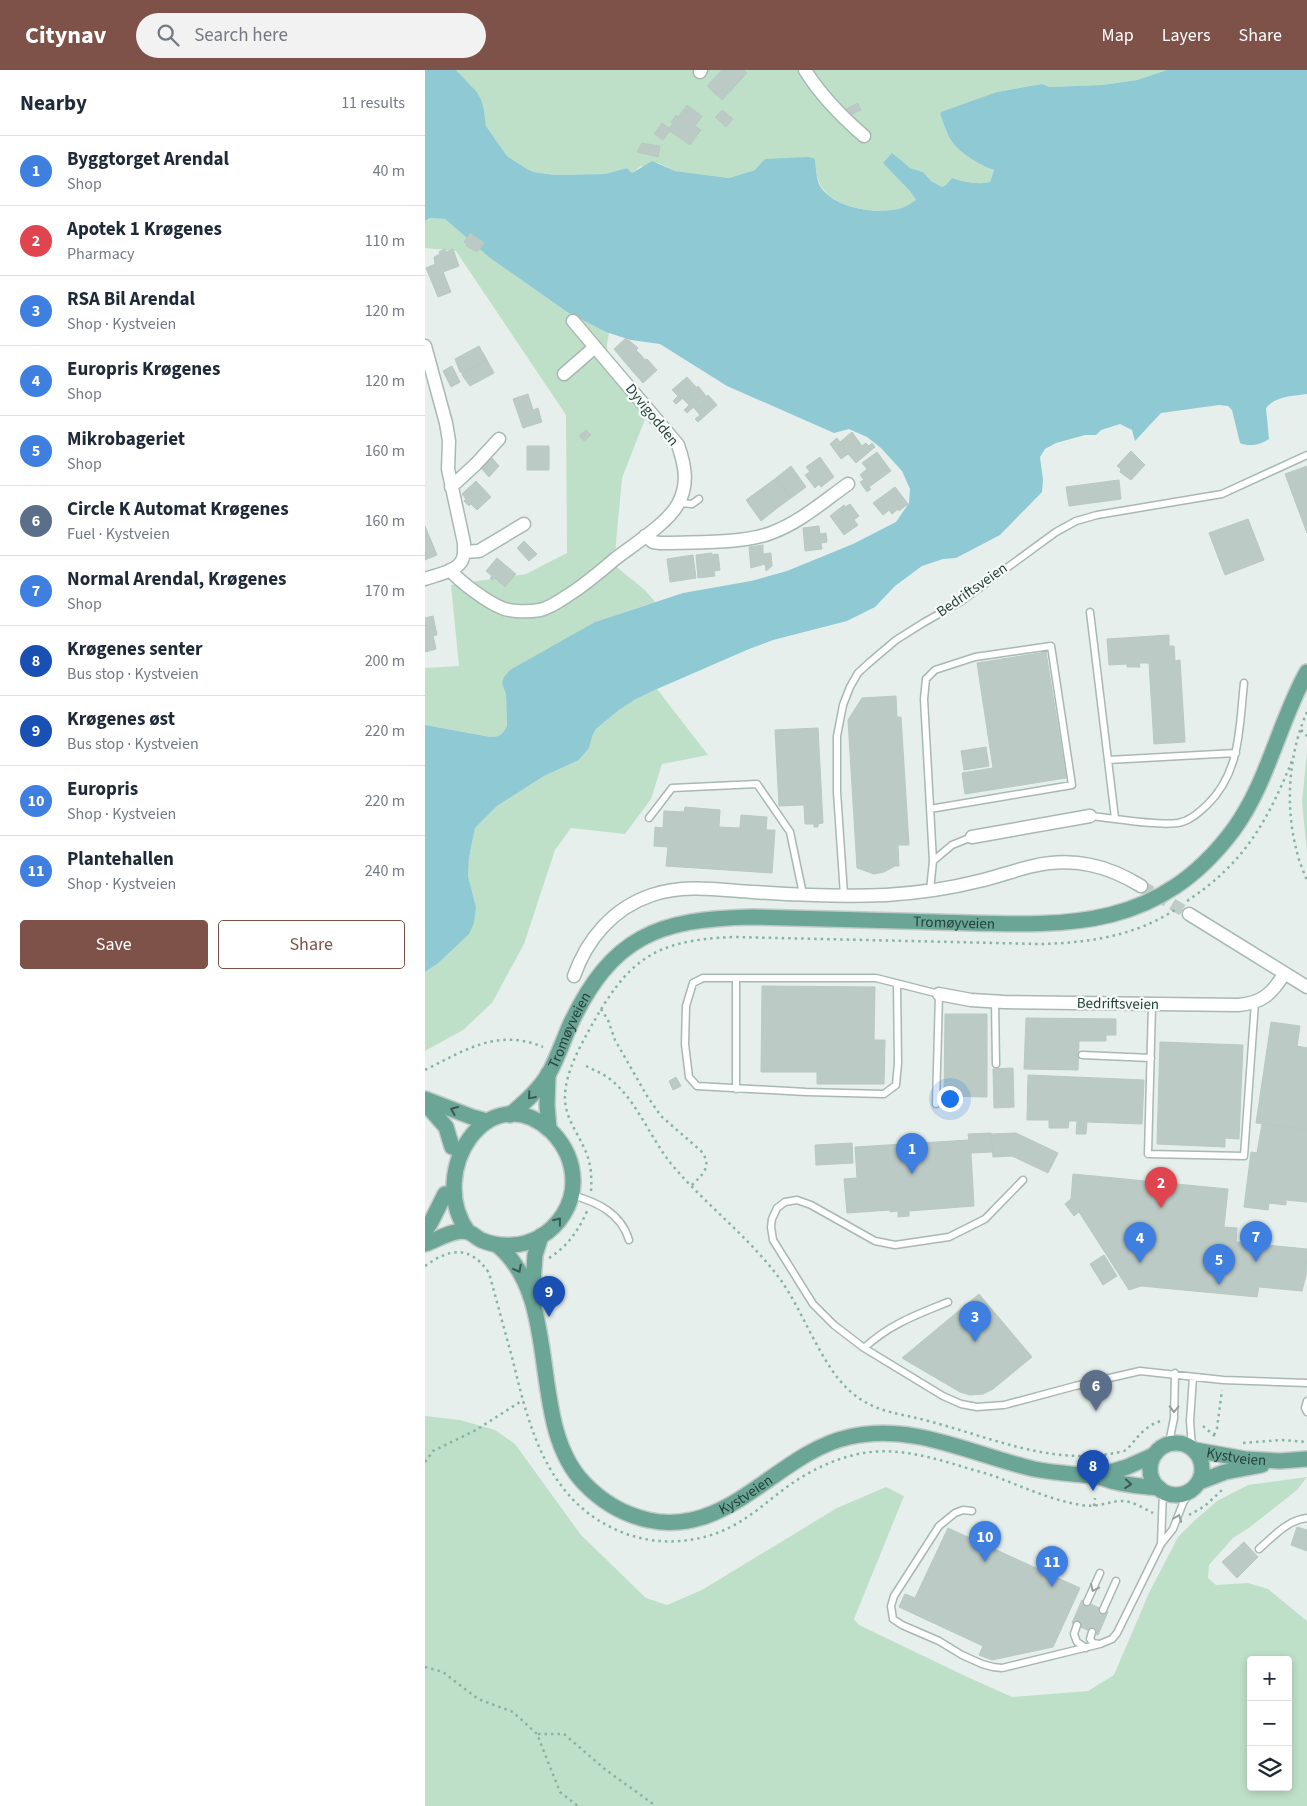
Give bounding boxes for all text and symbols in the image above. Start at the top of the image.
search box [136,13,486,58]
text: Citynav [25,18,106,53]
icon: search [154,21,182,49]
text: Search here [194,22,288,49]
text: Map [1102,23,1134,48]
text: Layers [1162,23,1211,48]
text: Share [1239,23,1282,48]
text: Nearby [20,88,87,118]
text: 11 results [341,92,405,114]
text: Byggtorget Arendal [67,146,229,173]
text: 1 [32,160,40,182]
text: 40 m [373,160,405,182]
text: Shop [67,173,102,195]
text: Apotek 1 Krøgenes [67,216,222,243]
text: 2 [32,230,40,252]
text: 110 m [365,230,405,252]
text: Pharmacy [67,243,135,265]
text: RSA Bil Arendal [67,286,195,313]
text: 3 [32,300,40,322]
text: 120 m [365,300,405,322]
text: Shop · Kystveien [67,313,176,335]
text: Europris Krøgenes [67,356,220,383]
text: 4 [32,370,40,392]
text: 120 m [365,370,405,392]
street label: Dyvigodden [620,379,684,451]
text: Shop [67,383,102,405]
text: Mikrobageriet [67,426,185,453]
text: 5 [32,440,40,462]
text: 160 m [365,440,405,462]
text: Shop [67,453,102,475]
text: Circle K Automat Krøgenes [67,496,289,523]
text: 6 [32,510,40,532]
text: 160 m [365,510,405,532]
text: Fuel · Kystveien [67,523,170,545]
street label: Bedriftsveien [932,558,1012,622]
text: Normal Arendal, Krøgenes [67,566,286,593]
text: 7 [32,580,40,602]
text: 170 m [365,580,405,602]
text: Shop [67,593,102,615]
text: Krøgenes senter [67,636,203,663]
text: 8 [32,650,40,672]
text: 200 m [365,650,405,672]
text: Bus stop · Kystveien [67,663,199,685]
text: Krøgenes øst [67,706,175,733]
text: 9 [32,720,40,742]
text: 220 m [365,720,405,742]
text: Bus stop · Kystveien [67,733,199,755]
text: Europris [67,776,138,803]
text: 10 [28,790,44,812]
text: 220 m [365,790,405,812]
text: Shop · Kystveien [67,803,176,825]
text: Plantehallen [67,846,174,873]
text: 11 [28,860,44,882]
text: 240 m [365,860,405,882]
text: Shop · Kystveien [67,873,176,895]
street label: Tromøyveien [913,911,995,934]
button: Save [20,920,208,969]
button: Share [218,920,405,969]
street label: Tromøyveien [543,988,596,1072]
street label: Bedriftsveien [1077,993,1159,1015]
your location [937,1086,963,1112]
one-way arrow [528,1090,536,1099]
one-way arrow [450,1106,459,1117]
pin: 1 [896,1133,928,1174]
pin: 2 [1145,1167,1177,1208]
one-way arrow [553,1218,561,1227]
pin: 7 [1240,1221,1272,1262]
pin: 4 [1124,1222,1156,1263]
pin: 5 [1203,1244,1235,1285]
one-way arrow [512,1264,522,1273]
pin: 9 [533,1276,565,1317]
pin: 3 [959,1301,991,1342]
pin: 6 [1080,1370,1112,1411]
one-way arrow [1169,1405,1179,1413]
street label: Kystveien [1205,1442,1267,1471]
pin: 8 [1077,1450,1109,1491]
street label: Kystveien [715,1470,777,1520]
one-way arrow [1124,1478,1132,1489]
one-way arrow [1172,1514,1182,1523]
pin: 10 [969,1521,1001,1562]
pin: 11 [1036,1546,1068,1587]
one-way arrow [1089,1583,1100,1592]
map controls [1247,1656,1292,1791]
button: + [1247,1656,1292,1701]
button: − [1247,1701,1292,1746]
button: layers [1247,1746,1292,1791]

